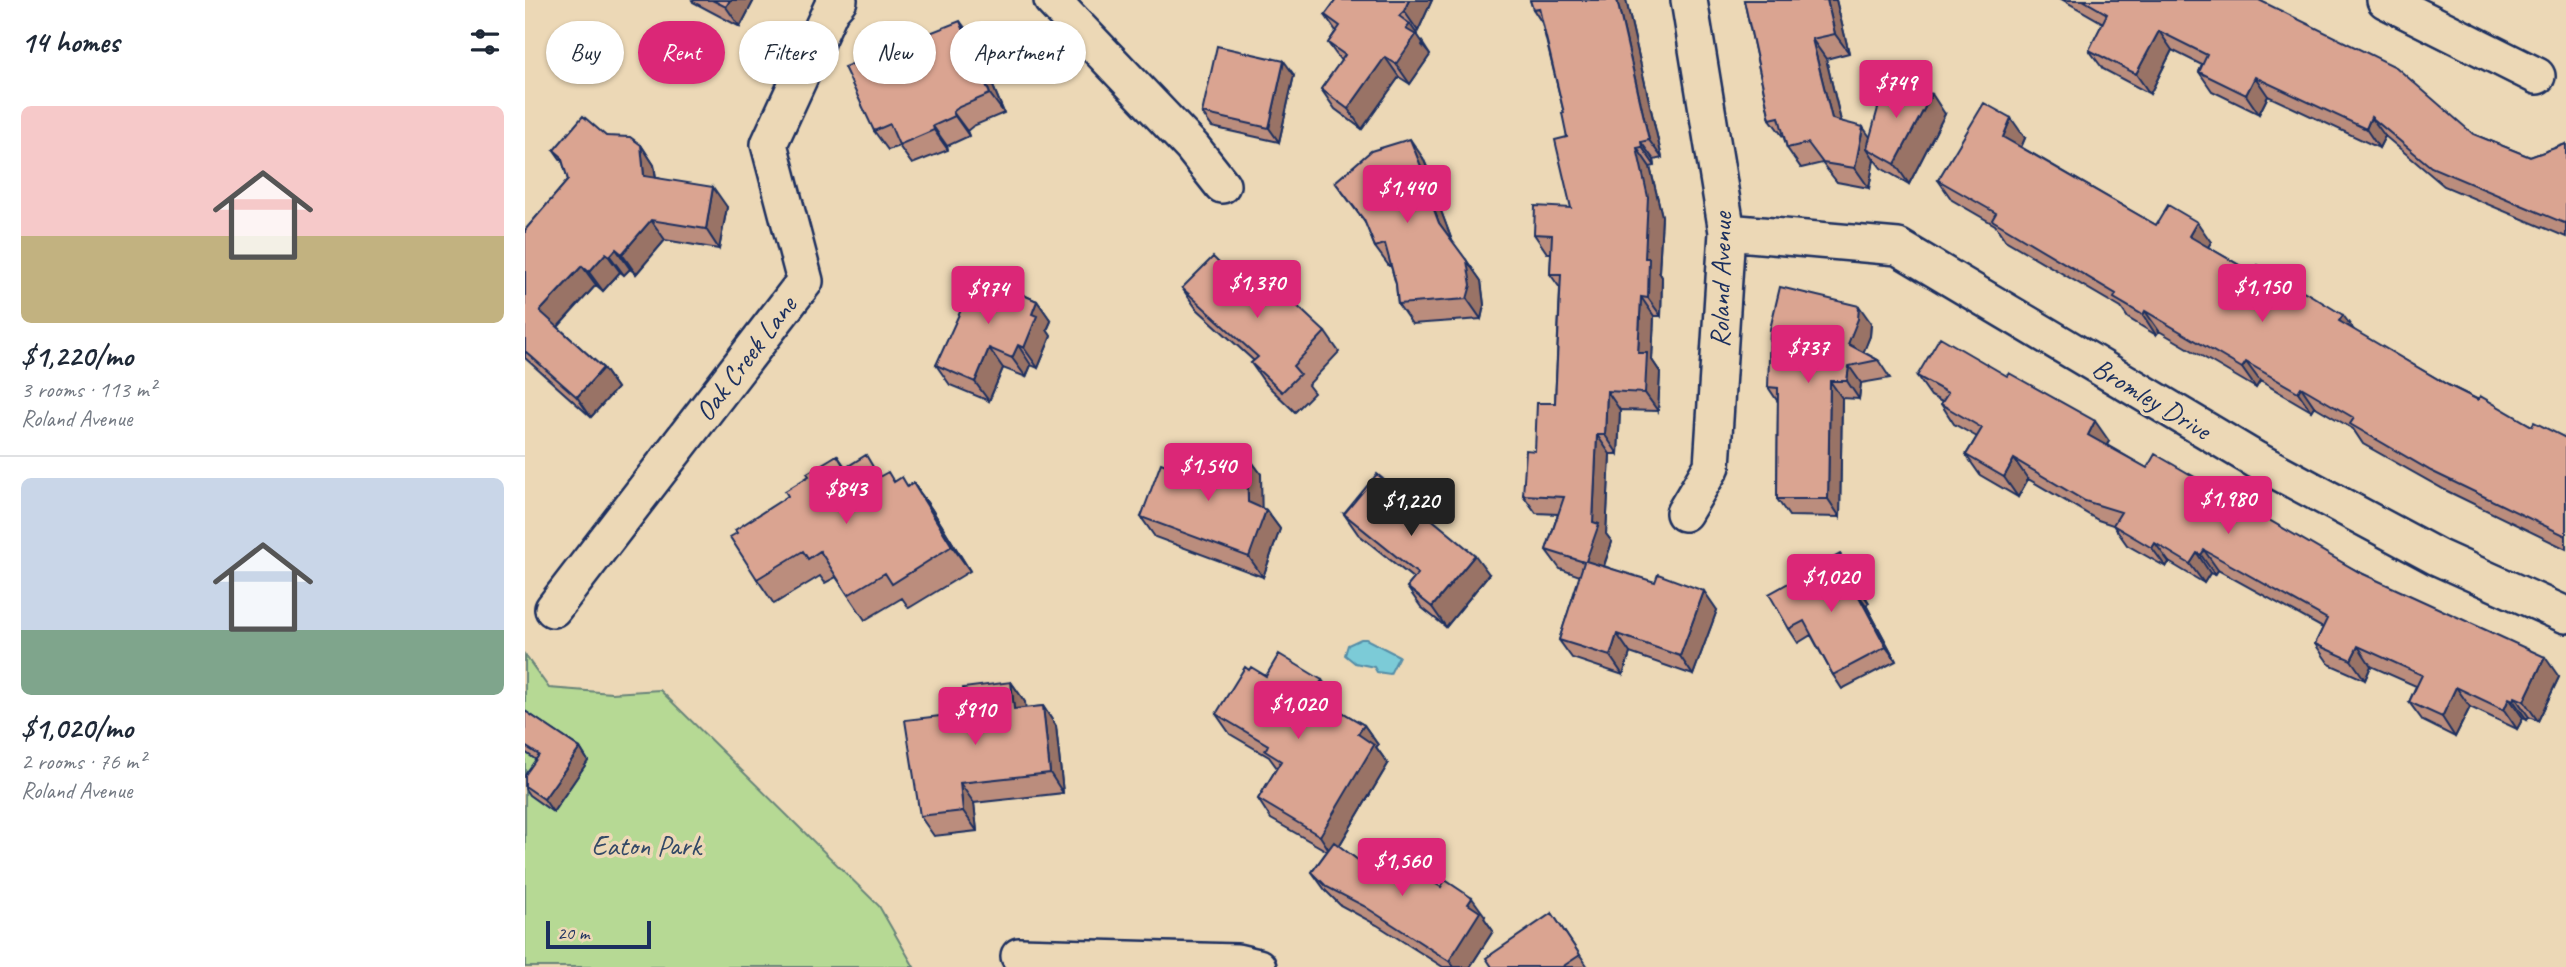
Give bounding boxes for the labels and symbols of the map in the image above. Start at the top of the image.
pin: $749 [1855,60,1937,120]
pin: $1,440 [1350,166,1464,225]
street label: Roland Avenue [1702,210,1739,348]
pin: $1,370 [1200,260,1314,320]
pin: $1,150 [2205,264,2319,324]
pin: $974 [947,266,1029,326]
street label: Oak Creek Lane [687,287,805,428]
pin: $737 [1767,326,1849,385]
street label: Bromley Drive [2086,350,2219,448]
pin: $1,540 [1151,444,1265,503]
pin: $843 [805,466,887,526]
pin: $1,980 [2171,476,2285,536]
pin: $1,220 [1354,478,1468,538]
pin: $1,020 [1774,554,1888,614]
pin: $1,020 [1241,682,1355,741]
pin: $910 [934,688,1016,747]
park label: Eaton Park [591,828,703,863]
pin: $1,560 [1345,838,1459,898]
scale bar [546,918,651,950]

